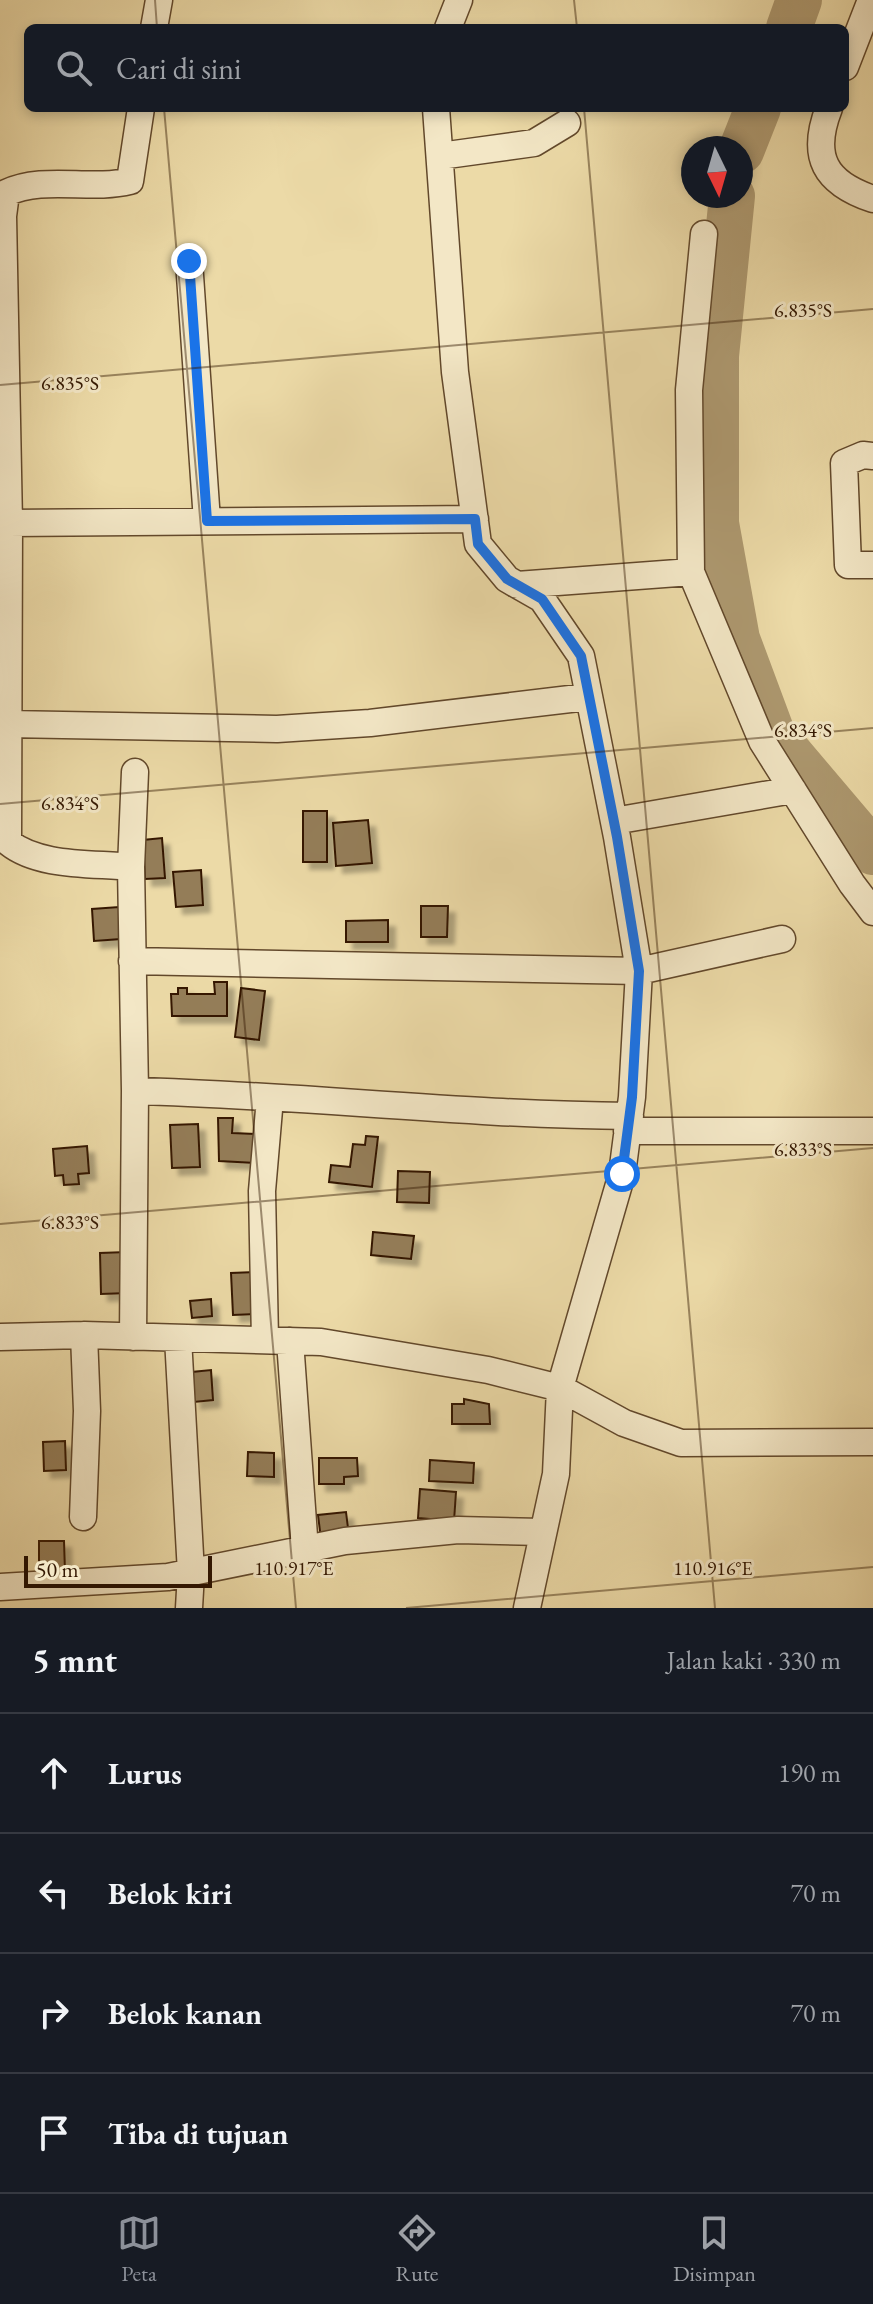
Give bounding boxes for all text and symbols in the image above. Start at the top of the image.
search box [24,24,849,112]
icon: search [52,46,96,90]
text: Cari di sini [116,49,241,88]
north arrow [681,136,753,208]
route end [171,243,207,279]
text: 6.835°S [774,297,832,323]
text: 6.835°S [41,370,99,396]
text: 6.834°S [774,717,832,743]
text: 6.834°S [41,790,99,816]
text: 6.833°S [774,1136,832,1162]
route start [604,1156,640,1192]
text: 6.833°S [41,1209,99,1235]
scale bar [24,1552,212,1588]
text: 50 m [36,1555,79,1584]
text: 110.917°E [254,1555,334,1581]
text: 110.916°E [673,1555,753,1581]
text: 5 mnt [32,1638,117,1682]
text: Jalan kaki · 330 m [667,1643,841,1677]
icon: ahead [32,1751,76,1795]
text: Lurus [108,1754,182,1793]
text: 190 m [778,1756,841,1790]
icon: left [32,1871,76,1915]
text: Belok kiri [108,1874,232,1913]
text: 70 m [791,1876,841,1910]
icon: right [32,1991,76,2035]
text: Belok kanan [108,1994,262,2033]
text: 70 m [791,1996,841,2030]
icon: arrive [32,2111,76,2155]
text: Tiba di tujuan [108,2114,288,2153]
tab: Peta [117,2211,161,2288]
tab: Rute [395,2211,439,2288]
tab: Disimpan [673,2211,756,2288]

